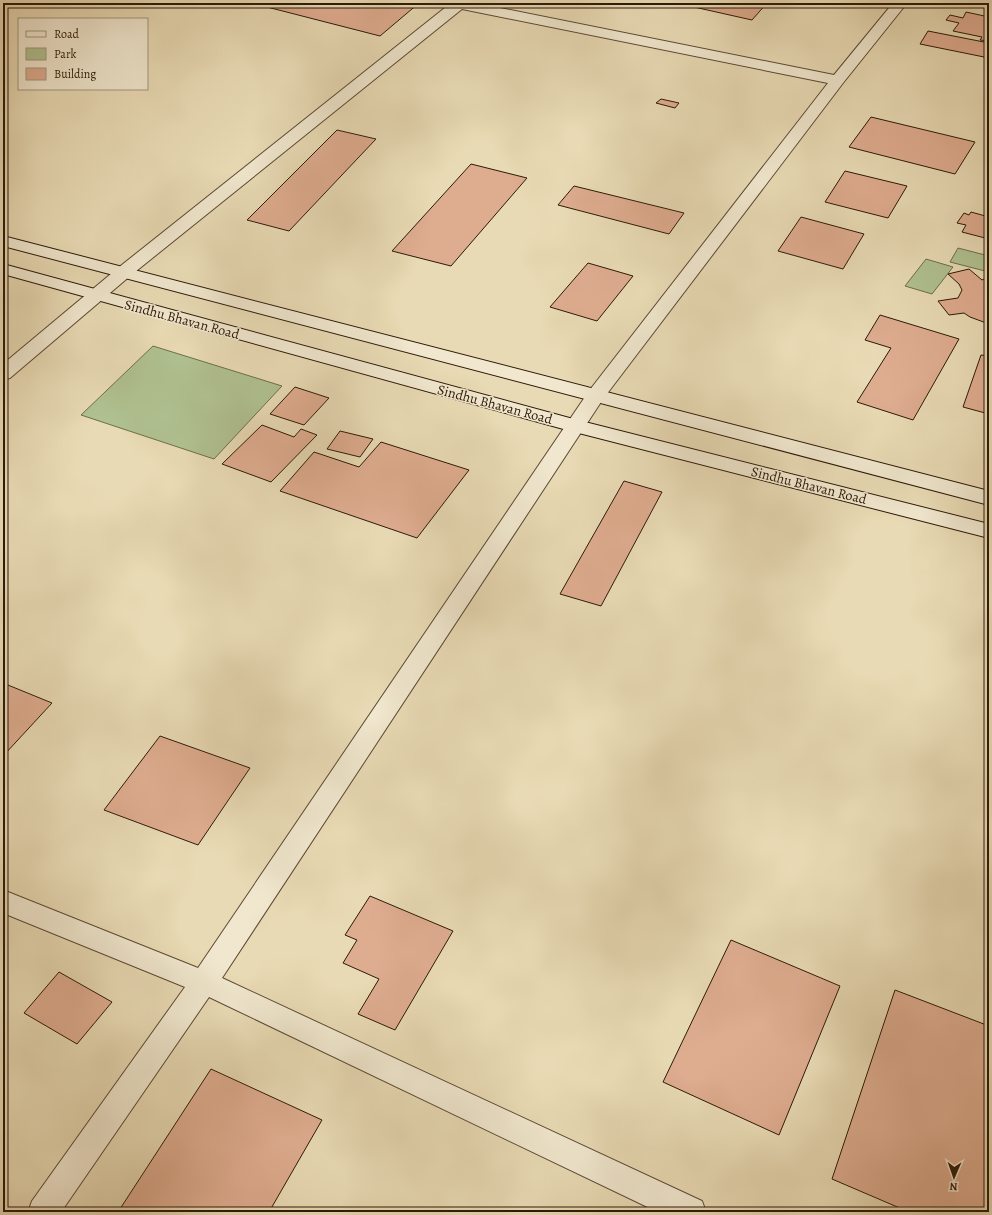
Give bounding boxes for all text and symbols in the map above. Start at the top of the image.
legend [18,18,148,90]
text: Road [54,26,80,42]
text: Park [54,46,77,62]
text: Building [54,66,96,82]
street label: Sindhu Bhavan Road [122,295,242,344]
street label: Sindhu Bhavan Road [435,380,555,429]
street label: Sindhu Bhavan Road [749,462,869,509]
north arrow [934,1157,974,1197]
text: N [949,1179,958,1194]

